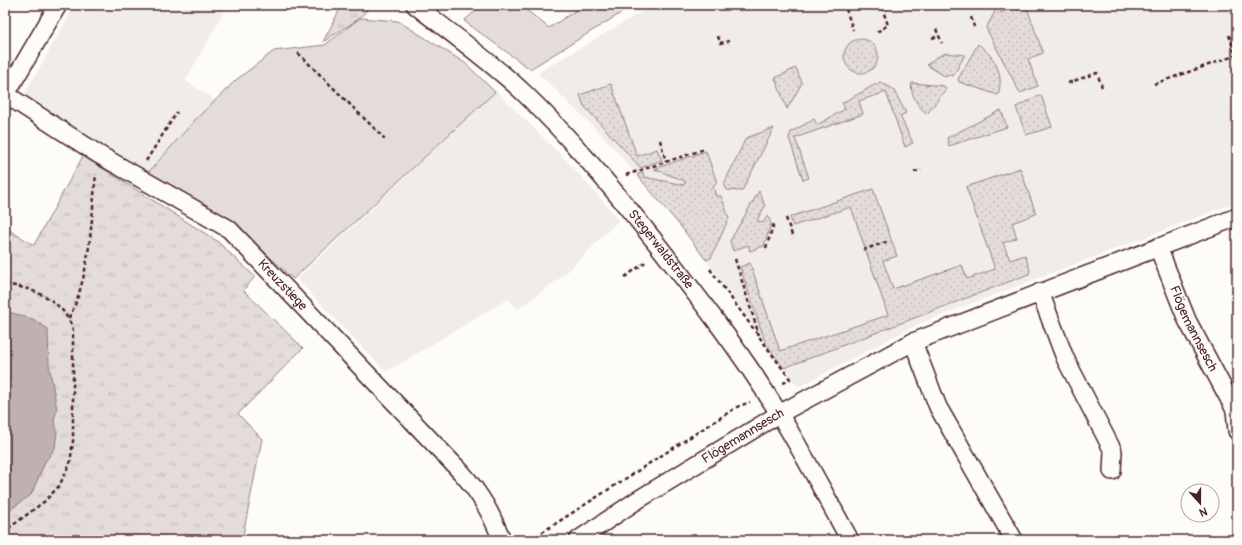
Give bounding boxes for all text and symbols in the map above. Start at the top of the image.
street label: Stegerwaldstraße [625,206,697,293]
street label: Kreuzstiege [254,256,311,314]
street label: Flögemannsesch [1166,283,1221,374]
street label: Flögemannsesch [699,405,787,467]
north arrow [1180,483,1220,523]
text: N [1197,504,1209,519]

